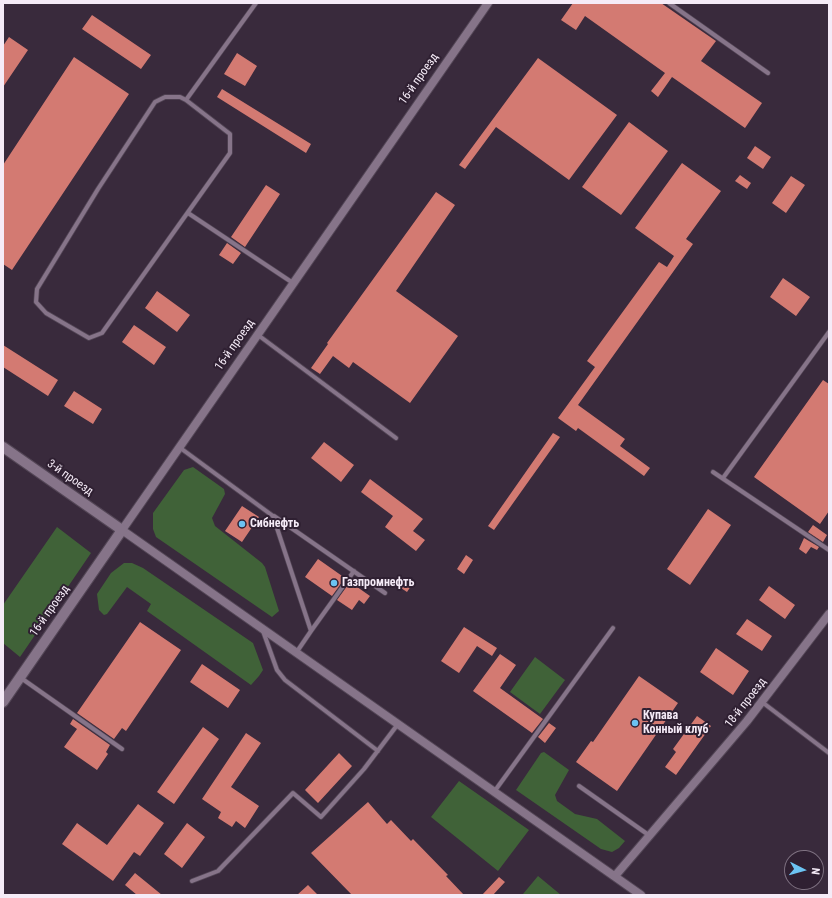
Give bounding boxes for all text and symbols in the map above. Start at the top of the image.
street label: 16-й проезд [396,51,442,107]
street label: 16-й проезд [212,317,258,373]
street label: 3-й проезд [44,457,96,499]
place label: Сибнефть [250,517,299,531]
marker: Сибнефть [237,519,247,529]
place label: Газпромнефть [342,576,414,590]
marker: Газпромнефть [329,578,339,588]
street label: 16-й проезд [27,583,73,639]
street label: 18-й проезд [722,675,770,731]
place label: Купава Конный клуб [643,709,709,737]
marker: Купава Конный клуб [630,718,640,728]
north arrow [784,850,824,890]
text: N [809,867,822,875]

